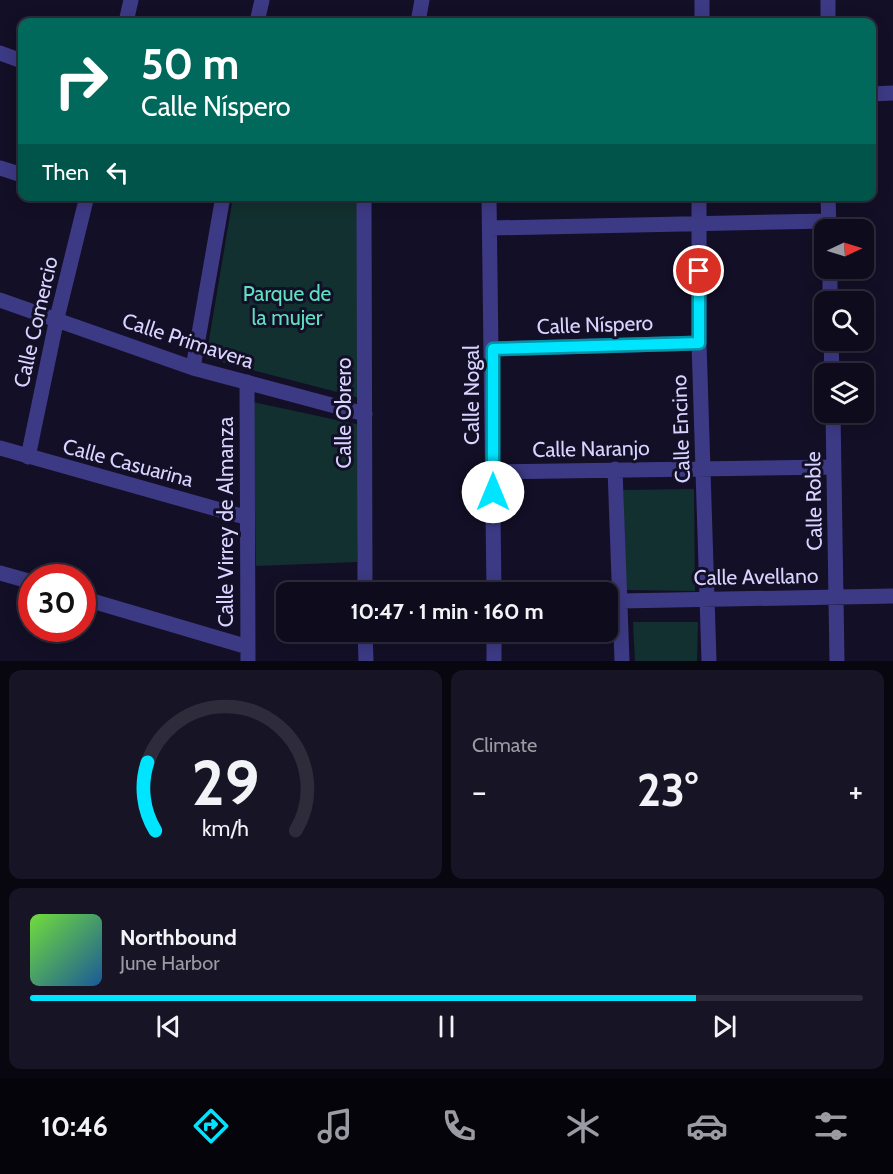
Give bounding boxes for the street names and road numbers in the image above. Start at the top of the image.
street label: Calle Comercio [8,254,63,390]
street label: Calle Primavera [119,307,257,374]
street label: Calle Níspero [536,310,654,339]
street label: Calle Nogal [459,345,484,445]
street label: Calle Obrero [331,357,356,469]
street label: Calle Encino [666,374,695,484]
street label: Calle Virrey de Almanza [213,417,238,627]
street label: Calle Casuarina [60,433,196,492]
street label: Calle Naranjo [532,435,650,463]
street label: Calle Roble [800,451,827,551]
street label: Calle Avellano [693,563,819,590]

